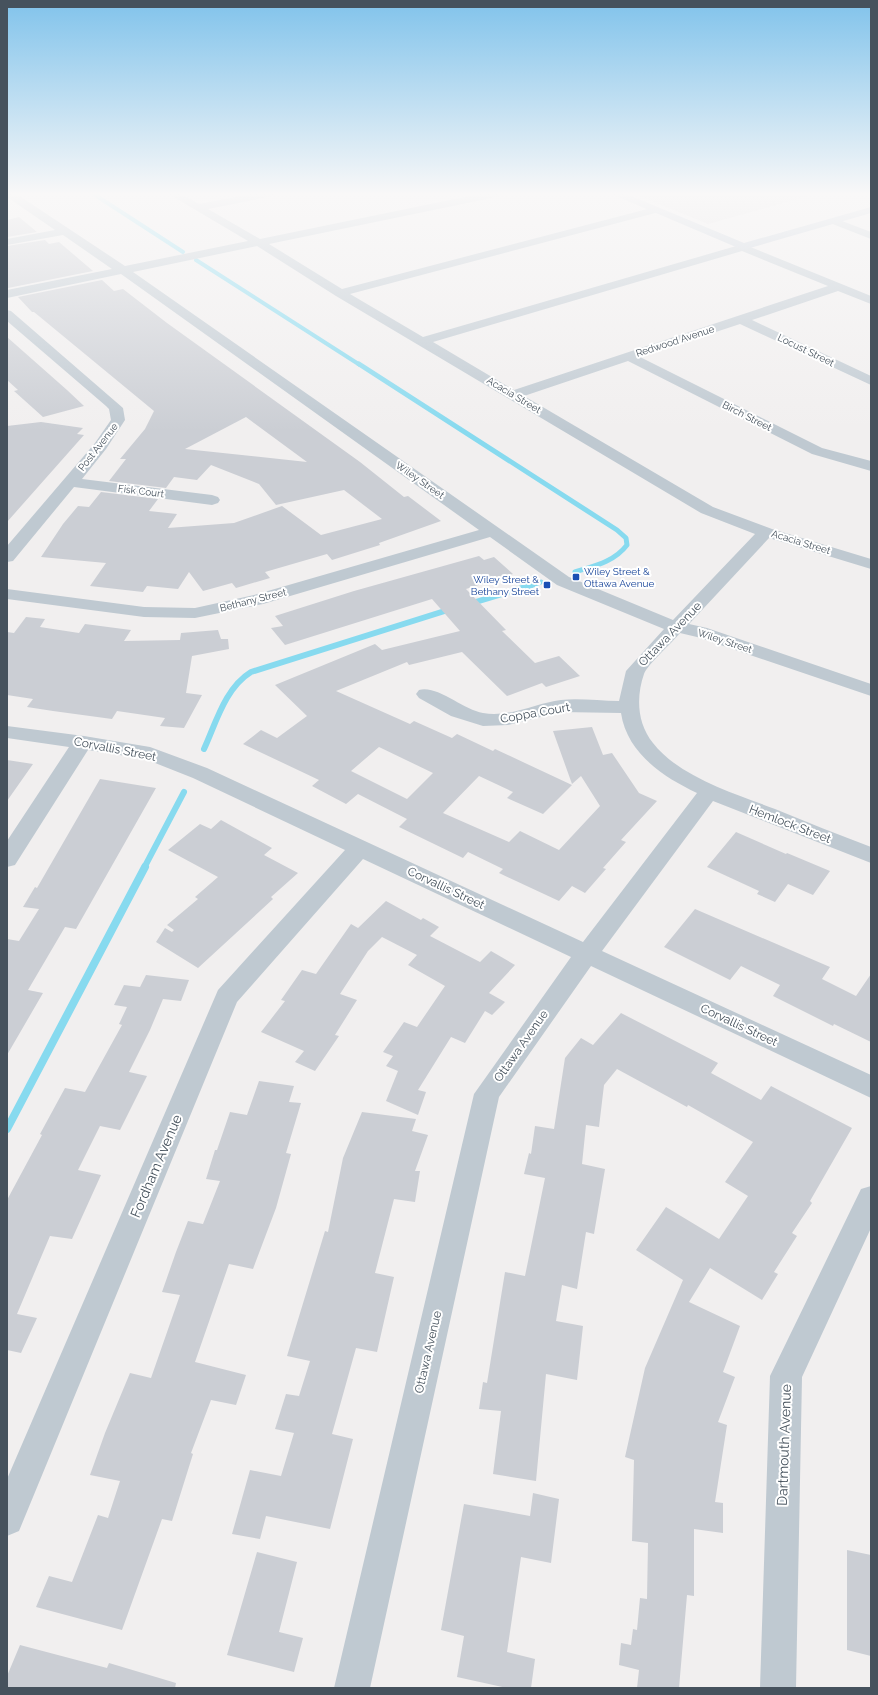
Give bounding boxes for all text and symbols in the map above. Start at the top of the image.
street label: Redwood Avenue [634,323,716,359]
street label: Locust Street [776,332,837,369]
street label: Acacia Street [485,375,544,416]
street label: Birch Street [721,399,774,433]
street label: Post Avenue [76,421,120,473]
street label: Wiley Street [394,459,447,501]
street label: Fisk Court [117,483,165,499]
street label: Acacia Street [770,528,832,556]
place label: Wiley Street & Ottawa Avenue [584,566,654,589]
marker: Wiley Street & Ottawa Avenue [571,572,581,582]
place label: Wiley Street & Bethany Street [471,574,540,597]
marker: Wiley Street & Bethany Street [542,580,552,590]
street label: Bethany Street [219,586,288,614]
street label: Ottawa Avenue [636,599,704,669]
street label: Wiley Street [696,627,754,655]
street label: Coppa Court [499,700,571,726]
street label: Corvallis Street [73,734,157,764]
street label: Hemlock Street [747,802,833,846]
street label: Corvallis Street [405,864,487,912]
street label: Corvallis Street [698,1001,780,1049]
street label: Ottawa Avenue [491,1007,551,1085]
street label: Fordham Avenue [127,1112,185,1220]
street label: Ottawa Avenue [412,1309,444,1395]
street label: Dartmouth Avenue [774,1384,794,1506]

